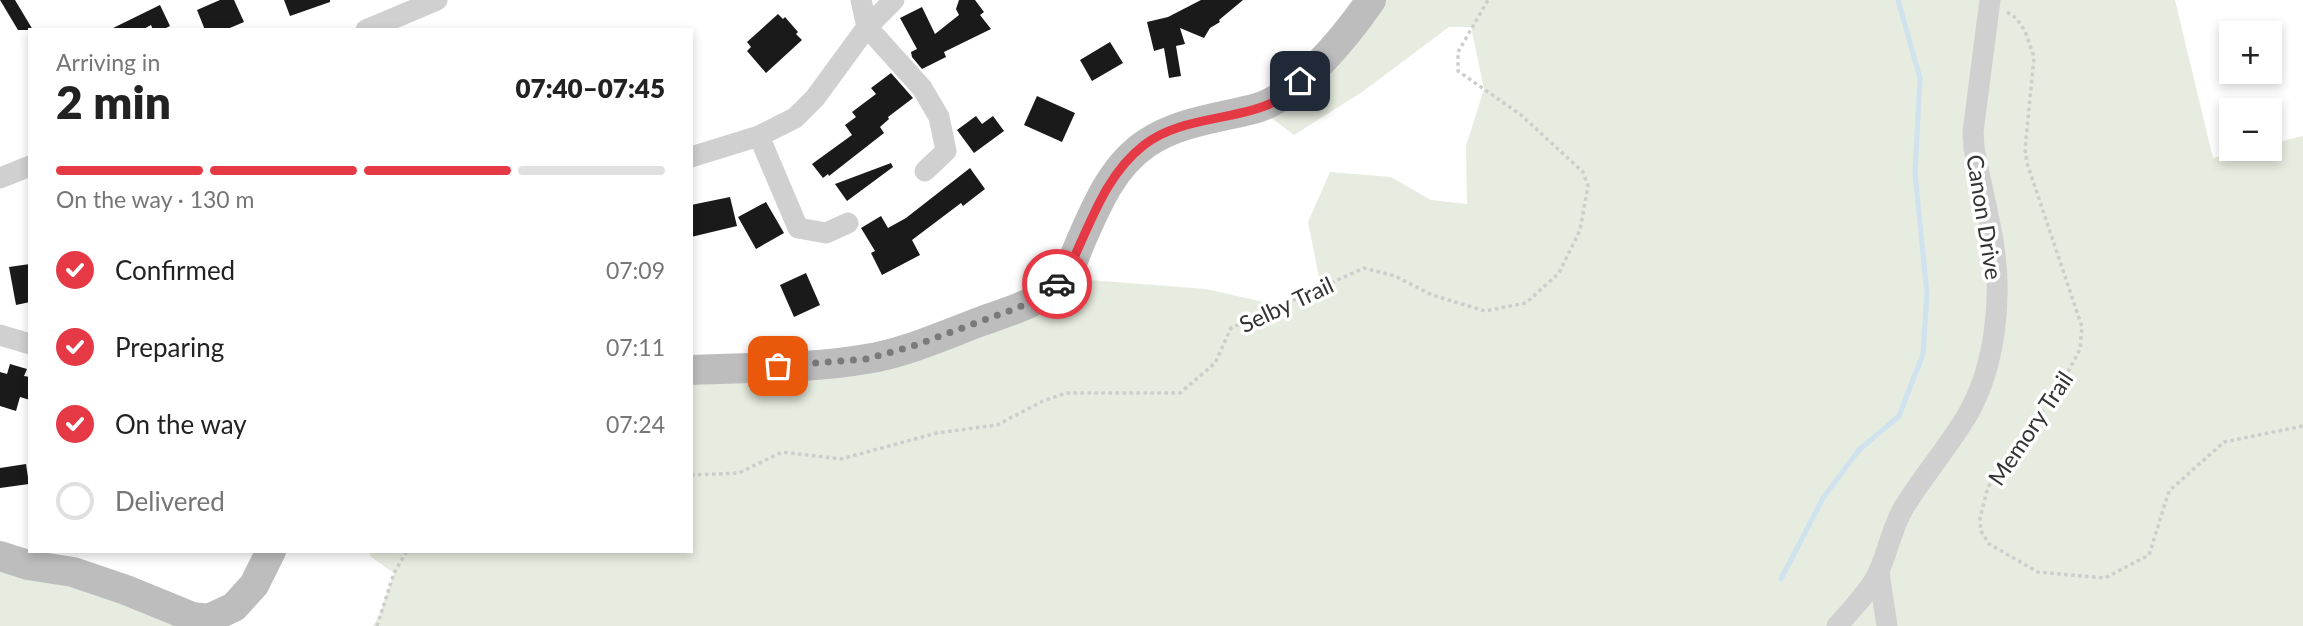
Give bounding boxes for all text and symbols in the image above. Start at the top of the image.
map controls [2219,21,2282,161]
button: + [2219,21,2282,84]
text: Arriving in [56,48,160,76]
pin [1270,51,1330,111]
icon: home [1281,62,1319,100]
text: 07:40–07:45 [515,72,665,104]
text: 2 min [56,74,171,129]
button: − [2219,98,2282,161]
street label: Canon Drive [1961,152,2009,282]
text: On the way · 130 m [56,185,255,213]
courier [1022,249,1092,319]
icon: check [56,251,94,289]
text: Confirmed [115,254,235,286]
text: 07:09 [606,256,665,284]
icon: car [1038,265,1076,303]
street label: Selby Trail [1234,270,1338,338]
icon: check [56,328,94,366]
text: Preparing [115,331,224,363]
text: 07:11 [606,333,665,361]
pin [748,336,808,396]
icon: bag [759,347,797,385]
street label: Memory Trail [1982,366,2078,490]
icon: check [56,405,94,443]
text: On the way [115,408,247,440]
text: 07:24 [606,410,665,438]
text: Delivered [115,485,225,517]

